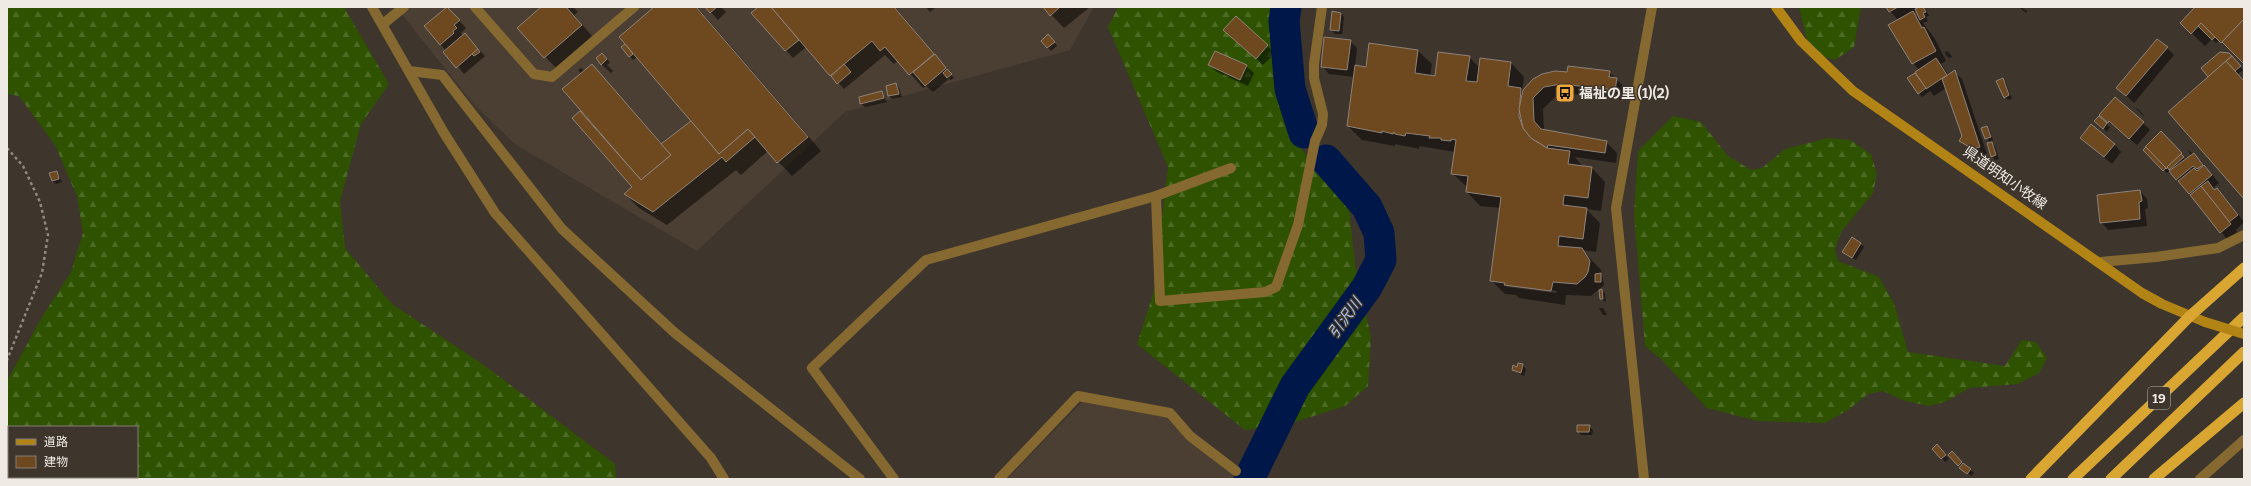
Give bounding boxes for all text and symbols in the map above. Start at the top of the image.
bus stop icon: 福祉の里 (1)(2) [1554,82,1576,104]
place label: 福祉の里 (1)(2) [1579,84,1669,102]
street label: 県道明知小牧線 [1960,143,2050,213]
water label: 引沢川 [1324,293,1367,341]
road number: 19 [2148,387,2170,409]
legend [8,426,138,478]
text: 道路 [44,435,68,449]
text: 建物 [44,455,68,469]

